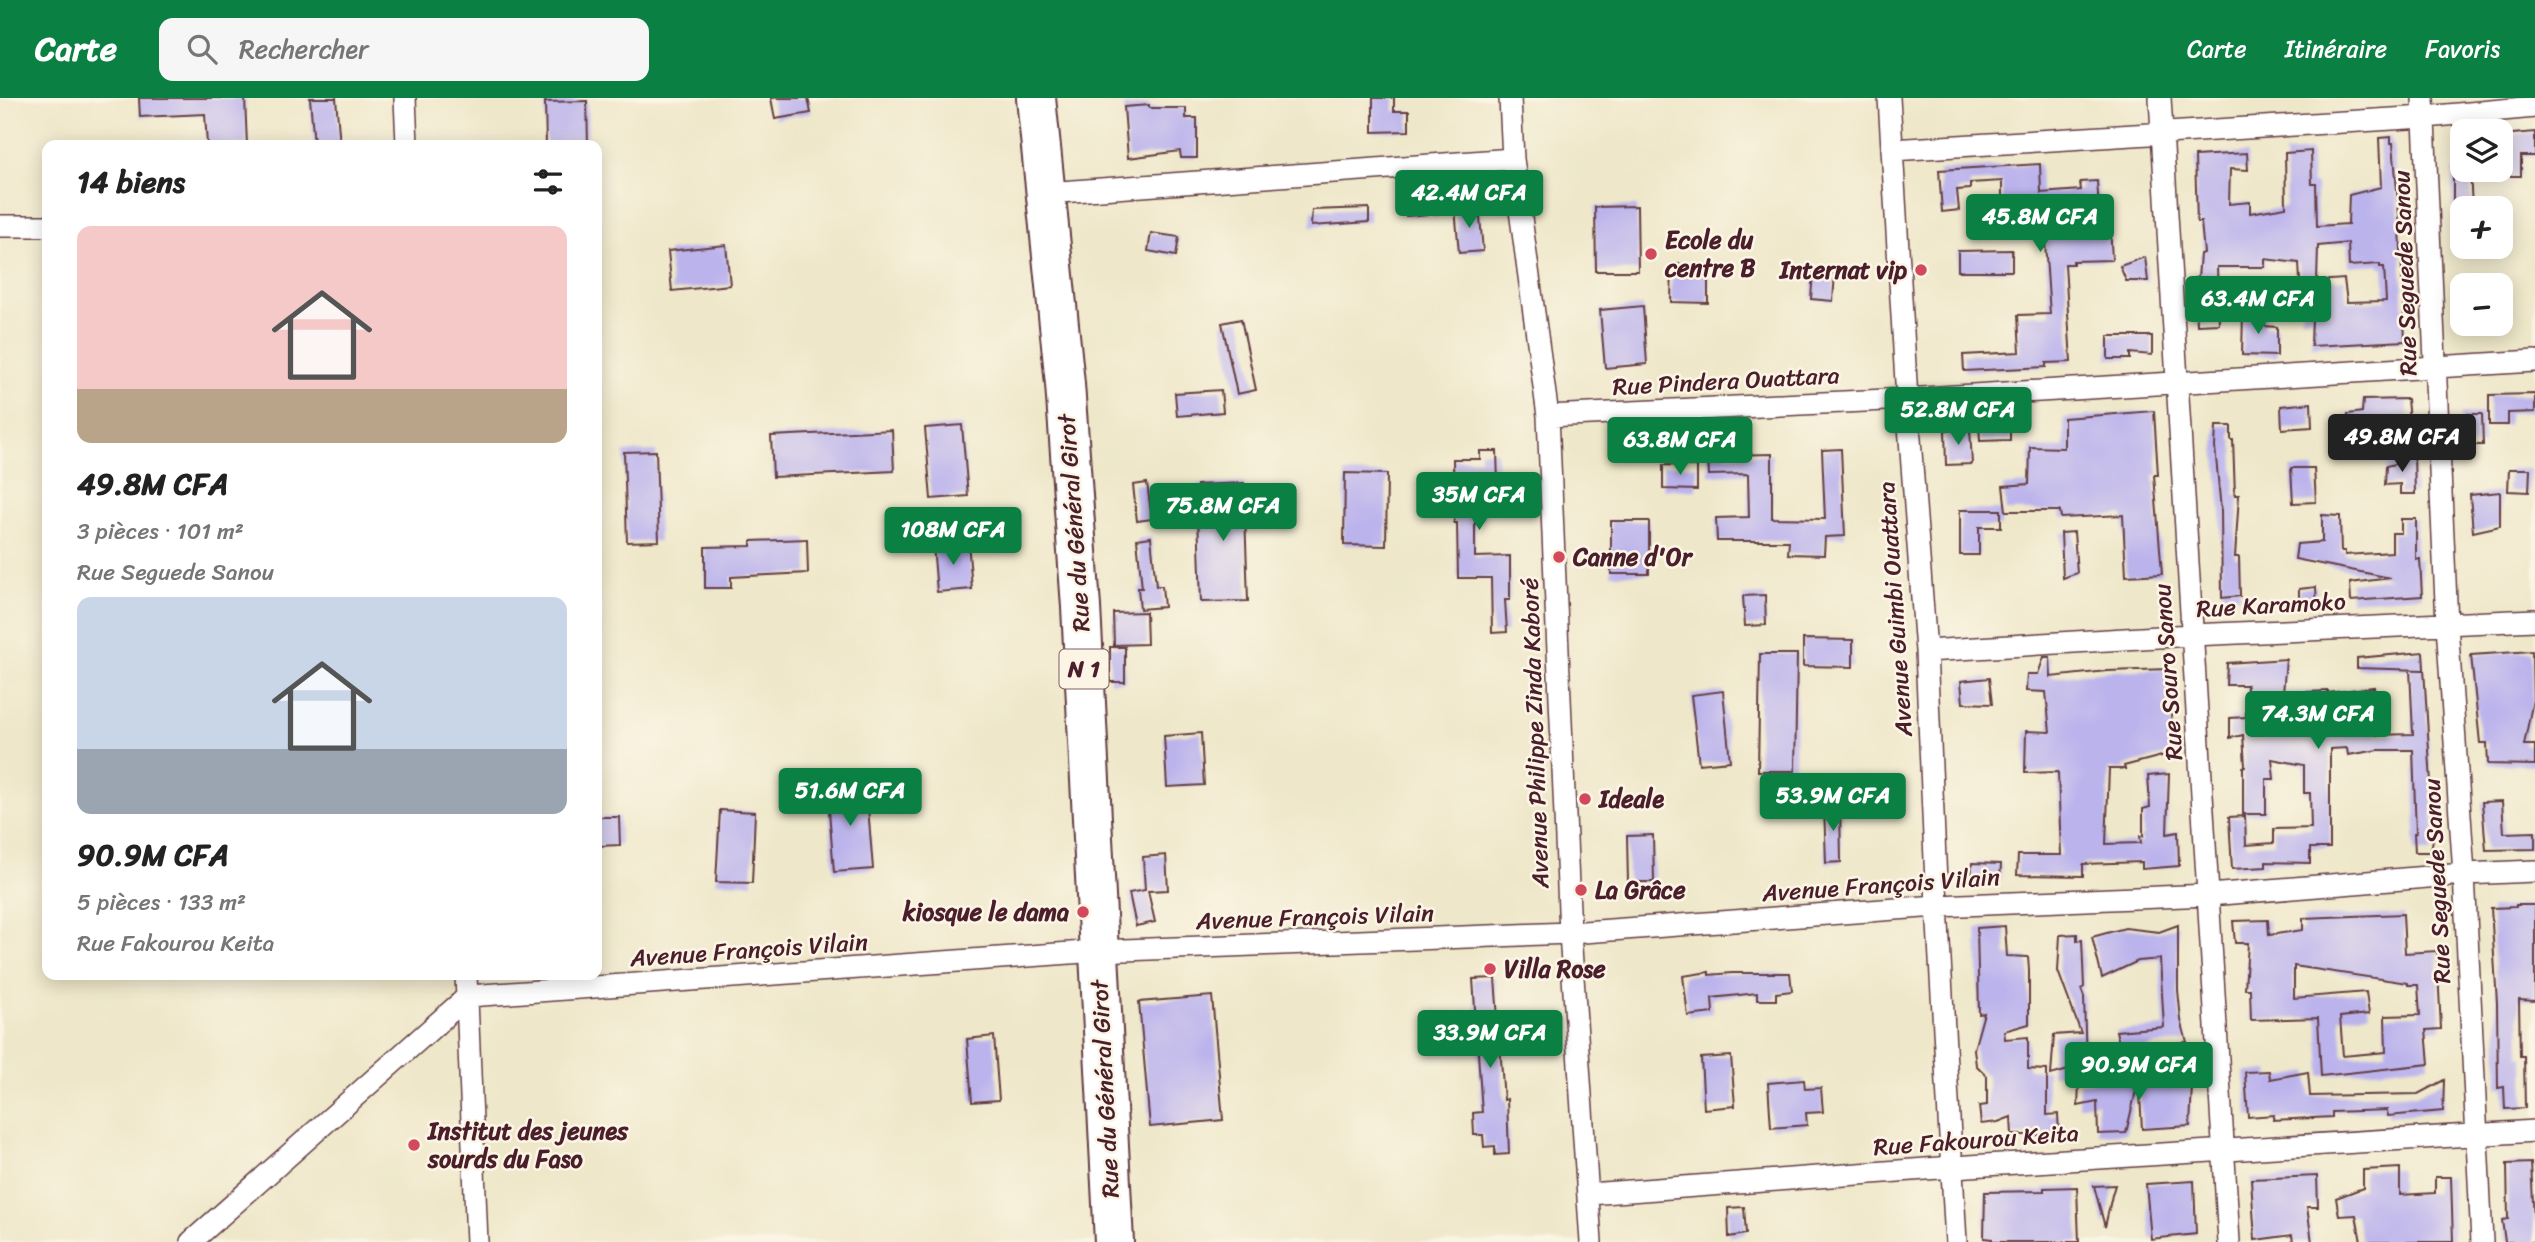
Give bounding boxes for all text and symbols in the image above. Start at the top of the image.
search box [159,18,649,81]
text: Carte [35,20,117,78]
text: Rechercher [239,26,369,72]
text: Carte [2187,28,2247,70]
text: Itinéraire [2285,28,2387,70]
text: Favoris [2425,28,2500,70]
icon: search [183,30,221,68]
map controls [2450,119,2513,336]
button: layers [2450,119,2513,182]
text: 14 biens [77,155,185,209]
icon: filters [529,163,567,201]
street label: Rue Seguede Sanou [2380,169,2430,376]
pin: 42.4M CFA [1389,170,1549,230]
text: 42.4M CFA [1411,172,1527,213]
pin: 45.8M CFA [1960,194,2120,254]
text: 45.8M CFA [1982,196,2098,237]
button: + [2450,196,2513,259]
place label: Ecole du centre B [1664,219,1755,289]
marker: Ecole du centre B [1643,246,1659,262]
place label: Internat vip [1778,249,1907,291]
marker: Internat vip [1913,262,1929,278]
icon: home [259,272,385,398]
button: − [2450,273,2513,336]
pin: 63.4M CFA [2178,276,2338,336]
text: 63.4M CFA [2201,278,2315,319]
street label: Rue Pindera Ouattara [1612,354,1840,408]
pin: 52.8M CFA [1878,388,2038,447]
text: 52.8M CFA [1901,389,2015,430]
street label: Rue du Général Girot [1045,411,1103,633]
pin: 49.8M CFA [2322,414,2482,474]
text: 49.8M CFA [2344,416,2460,457]
pin: 63.8M CFA [1600,418,1760,477]
text: 63.8M CFA [1623,419,1737,460]
text: 49.8M CFA [77,457,228,511]
pin: 35M CFA [1414,472,1544,532]
text: 35M CFA [1432,474,1526,515]
street label: Avenue Guimbi Ouattara [1865,480,1925,739]
pin: 75.8M CFA [1143,484,1303,543]
text: 75.8M CFA [1166,485,1280,526]
pin: 108M CFA [881,508,1025,567]
text: 108M CFA [901,509,1006,550]
text: 3 pièces · 101 m² [77,511,244,552]
place label: Canne d'Or [1572,536,1694,578]
marker: Canne d'Or [1551,549,1567,565]
text: Rue Seguede Sanou [77,552,274,593]
street label: Avenue Philippe Zinda Kaboré [1509,577,1561,890]
street label: Rue Karamoko [2195,580,2347,630]
street label: Rue Souro Sanou [2141,582,2195,762]
icon: home [259,643,385,769]
road number: N 1 [1060,650,1108,688]
pin: 74.3M CFA [2238,692,2398,751]
text: 74.3M CFA [2261,693,2375,734]
pin: 51.6M CFA [770,768,930,828]
text: 51.6M CFA [795,770,905,811]
pin: 53.9M CFA [1753,774,1913,833]
text: 53.9M CFA [1776,775,1890,816]
street label: Rue Seguede Sanou [2411,777,2463,985]
place label: Ideale [1597,778,1664,820]
marker: Ideale [1577,791,1593,807]
text: 90.9M CFA [77,828,229,882]
street label: Avenue François Vilain [1760,856,2001,914]
place label: La Grâce [1595,869,1686,911]
text: 5 pièces · 133 m² [77,882,246,923]
marker: La Grâce [1573,882,1589,898]
place label: kiosque le dama [902,891,1069,933]
street label: Avenue François Vilain [1194,892,1435,942]
marker: kiosque le dama [1075,904,1091,920]
street label: Avenue François Vilain [628,921,869,979]
text: Rue Fakourou Keita [77,923,274,964]
place label: Villa Rose [1504,948,1606,990]
marker: Villa Rose [1482,961,1498,977]
street label: Rue du Général Girot [1078,978,1132,1199]
pin: 33.9M CFA [1410,1010,1570,1070]
text: 33.9M CFA [1433,1012,1547,1053]
pin: 90.9M CFA [2059,1042,2219,1102]
text: 90.9M CFA [2081,1044,2197,1085]
place label: Institut des jeunes sourds du Faso [426,1110,629,1180]
street label: Rue Fakourou Keita [1872,1112,2080,1168]
marker: Institut des jeunes sourds du Faso [406,1137,422,1153]

